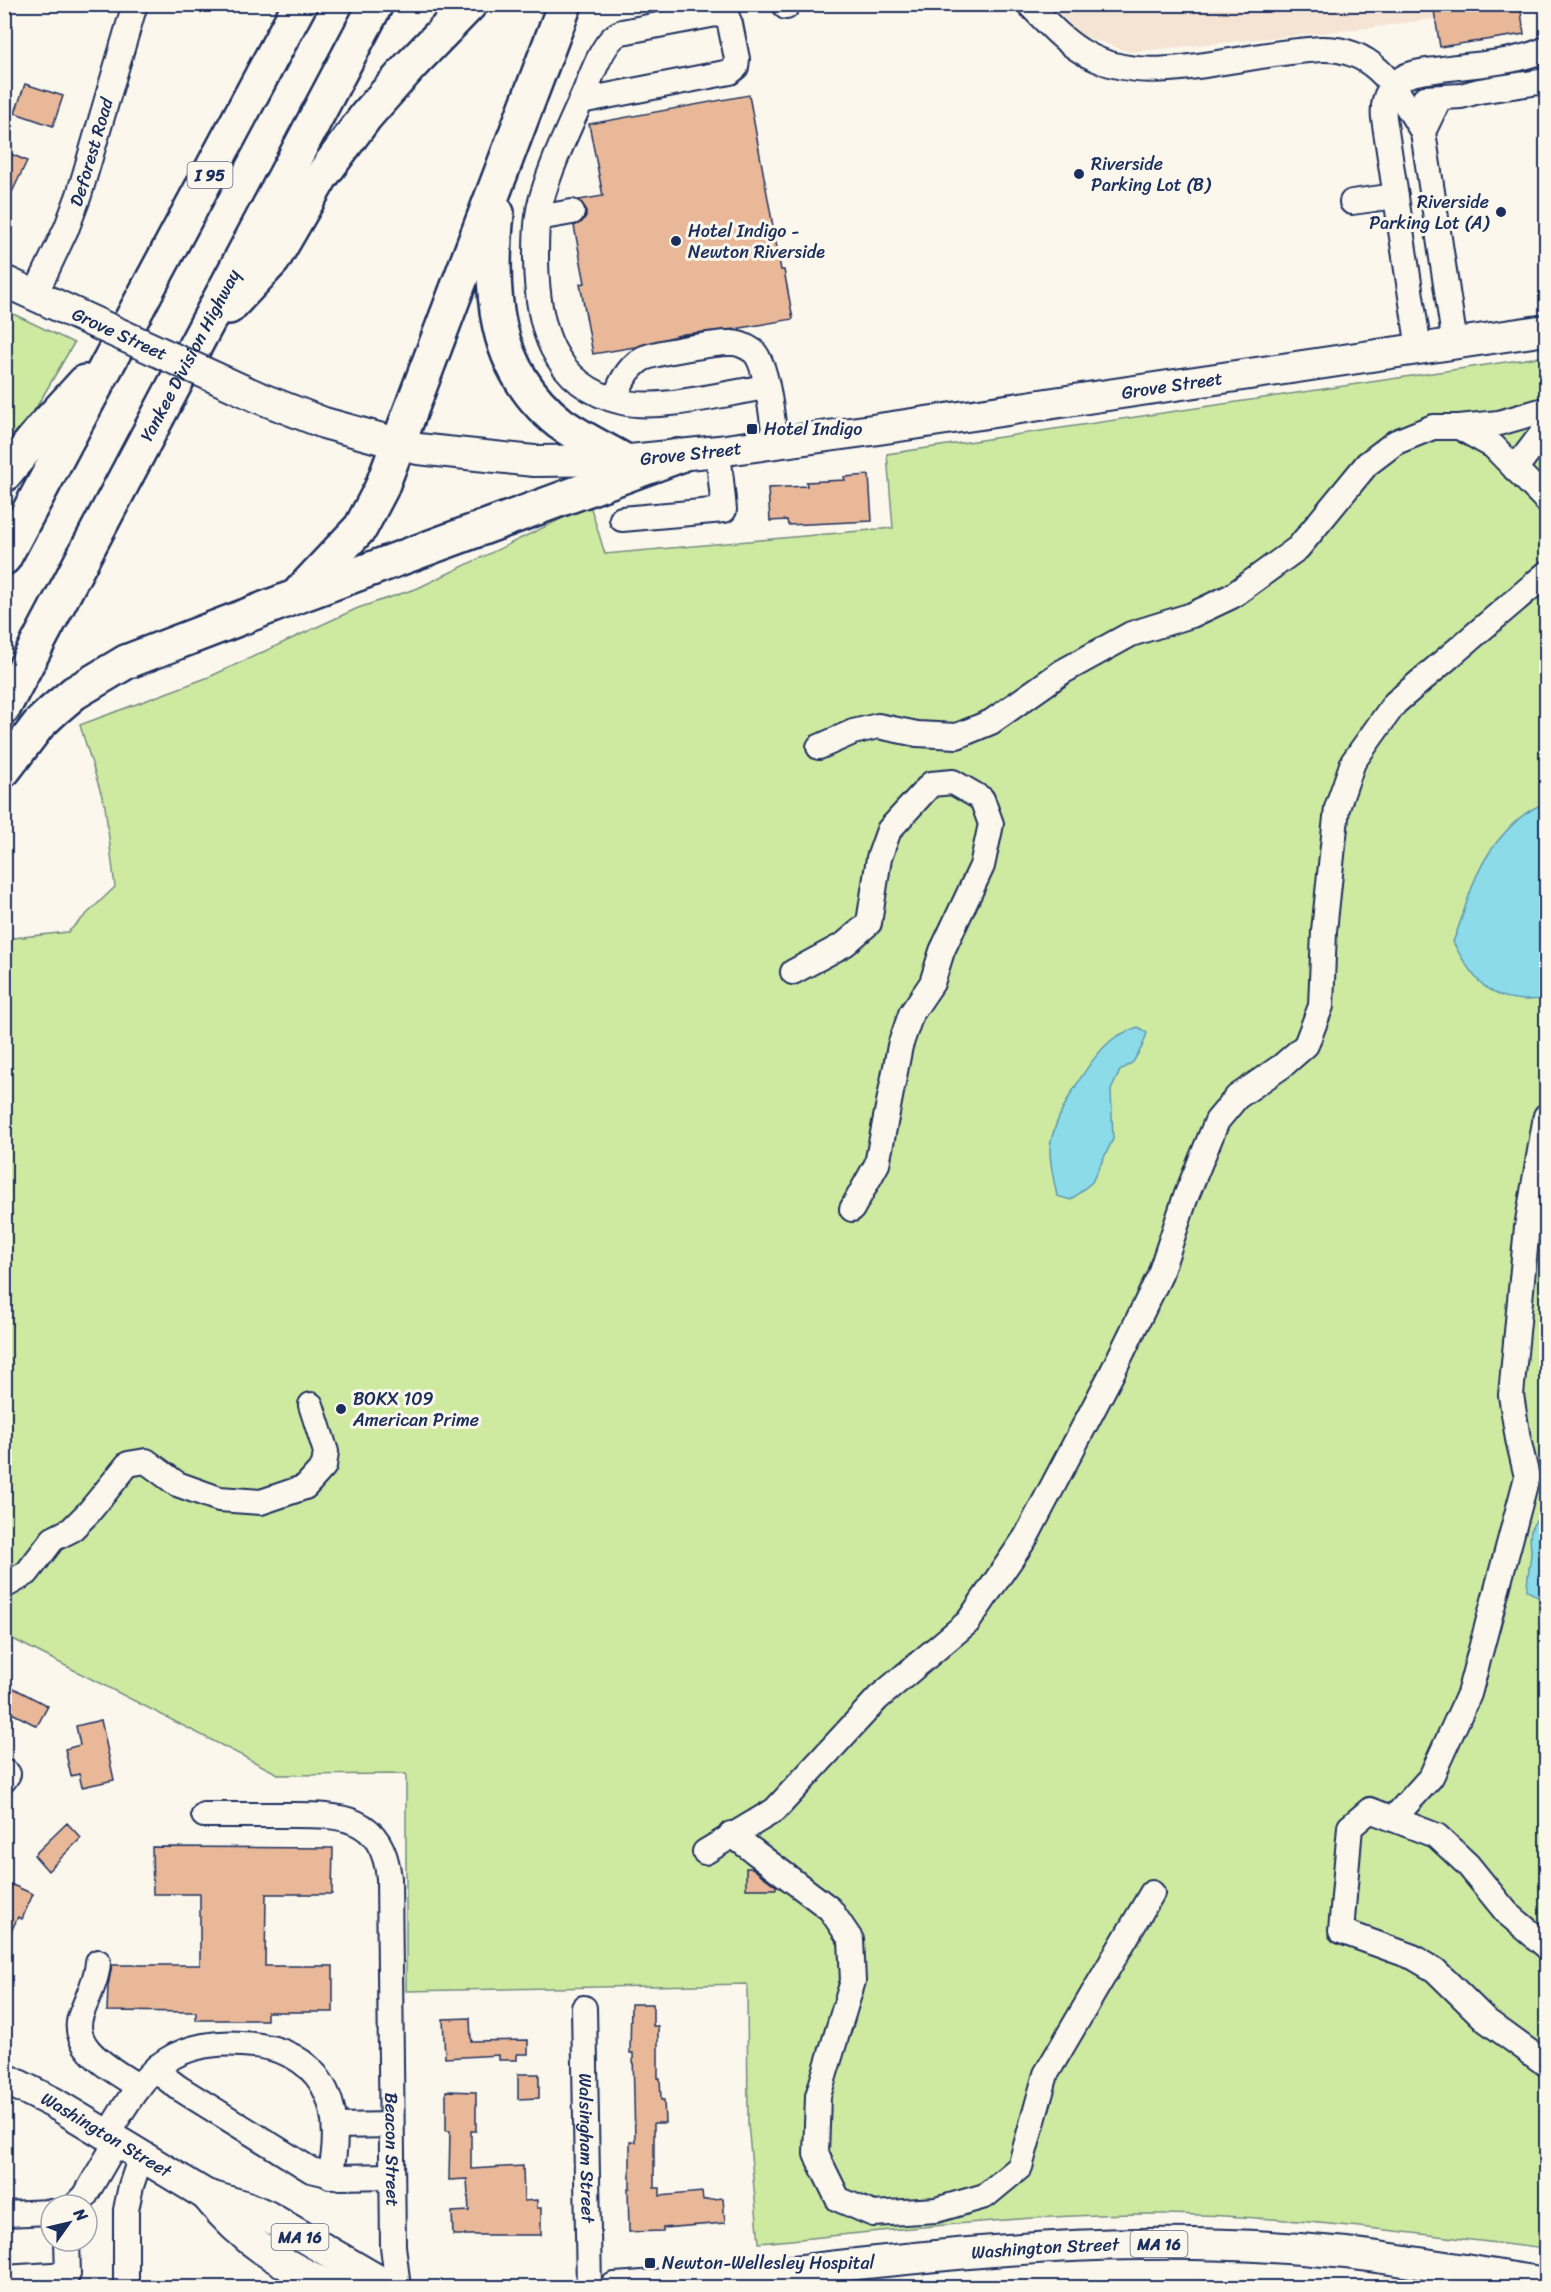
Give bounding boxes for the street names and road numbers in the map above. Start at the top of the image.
street label: Deforest Road [60,93,123,211]
road number: I 95 [188,162,232,188]
street label: Yankee Division Highway [131,262,250,447]
street label: Grove Street [67,298,173,370]
street label: Grove Street [1119,362,1225,409]
street label: Grove Street [639,432,744,475]
street label: Walsingham Street [569,2073,604,2224]
street label: Washington Street [35,2083,179,2187]
street label: Beacon Street [375,2092,409,2207]
road number: MA 16 [272,2224,328,2250]
street label: Washington Street [970,2228,1120,2269]
road number: MA 16 [1130,2231,1188,2257]

